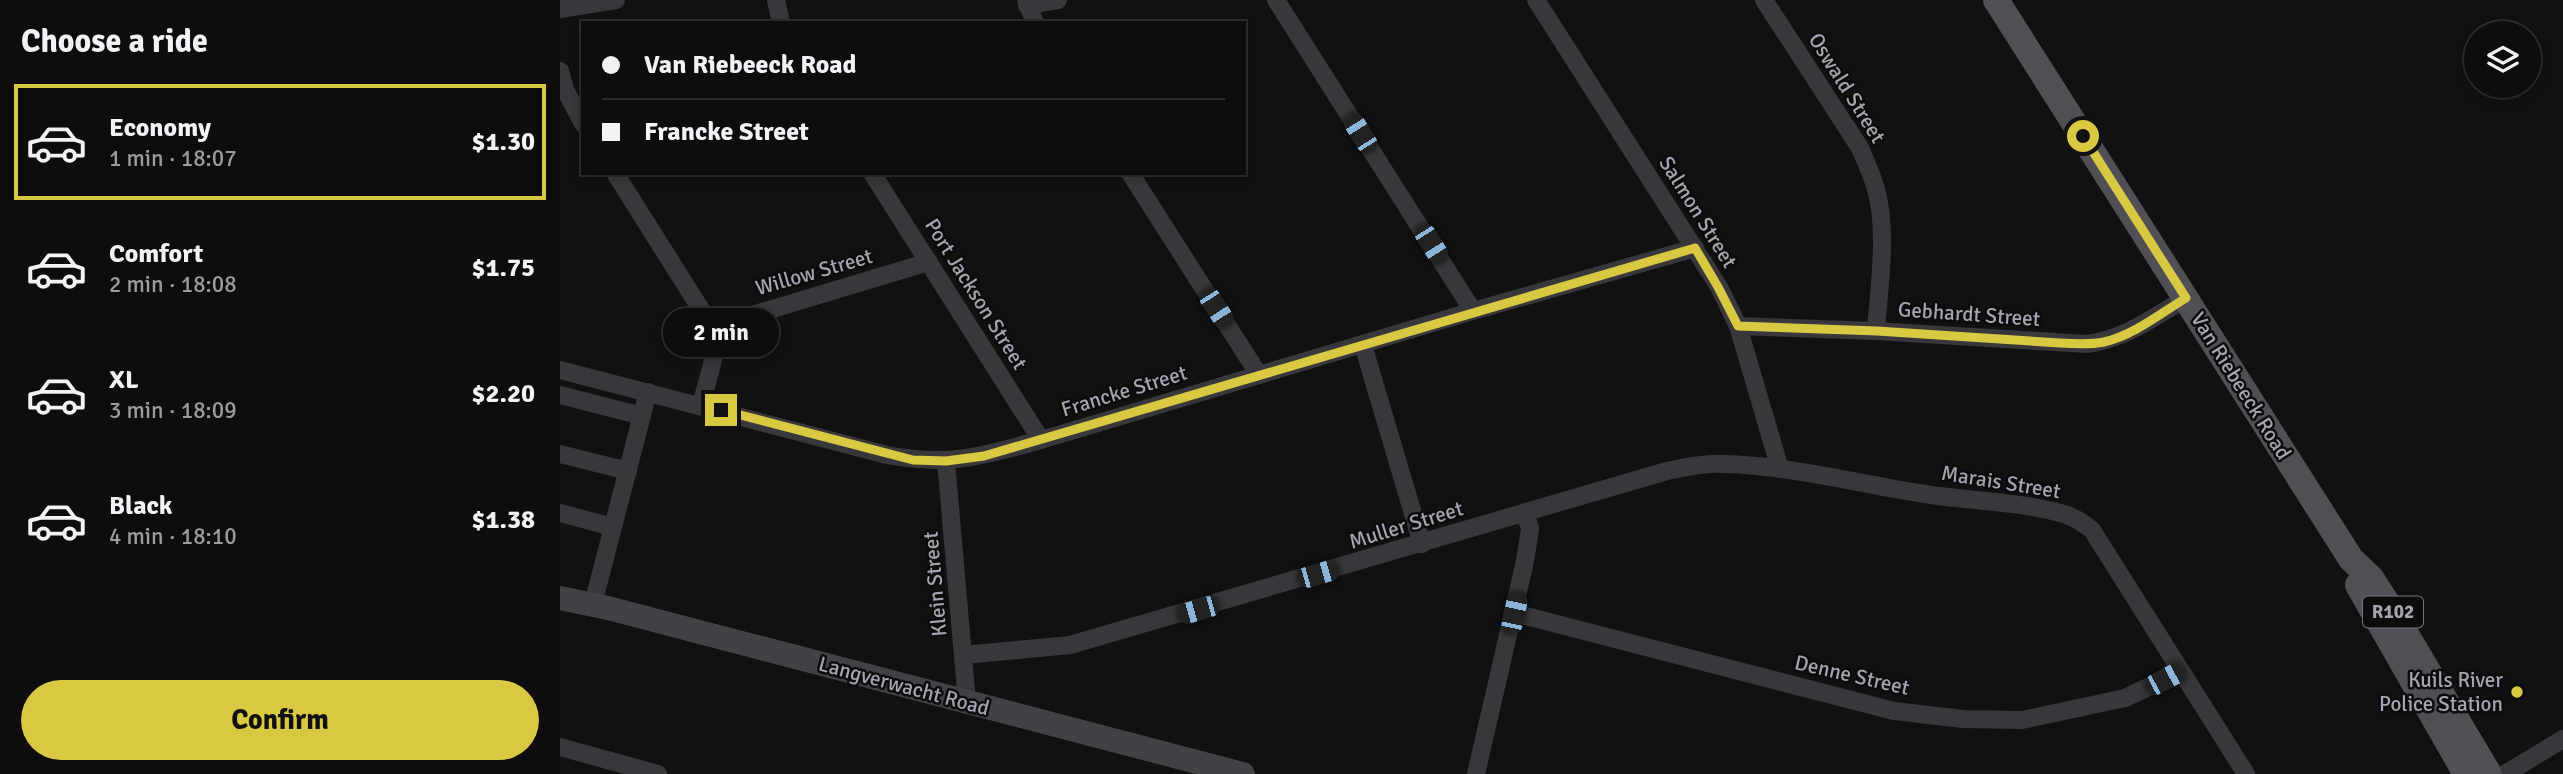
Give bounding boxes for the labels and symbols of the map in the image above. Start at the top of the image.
street label: Oswald Street [1803,28,1891,148]
car [1340,110,1381,156]
route start [2067,120,2099,152]
street label: Salmon Street [1653,151,1743,273]
street label: Port Jackson Street [919,214,1033,374]
car [1411,221,1452,267]
street label: Willow Street [752,243,876,301]
car [1196,285,1237,331]
street label: Gebhardt Street [1897,296,2041,332]
callout: 2 min [663,308,779,358]
street label: Van Riebeeck Road [2185,308,2297,464]
street label: Francke Street [1058,360,1190,422]
route end [705,394,737,426]
street label: Marais Street [1940,460,2062,504]
street label: Muller Street [1346,495,1466,555]
street label: Klein Street [917,530,953,638]
car [1295,558,1342,590]
car [1500,590,1529,636]
car [1175,594,1222,626]
road number: R102 [2363,596,2423,628]
street label: Denne Street [1792,649,1912,701]
street label: Langverwacht Road [816,651,992,721]
car [2142,660,2189,698]
place label: Kuils River Police Station [2379,667,2503,717]
marker: Kuils River Police Station [2509,684,2525,700]

